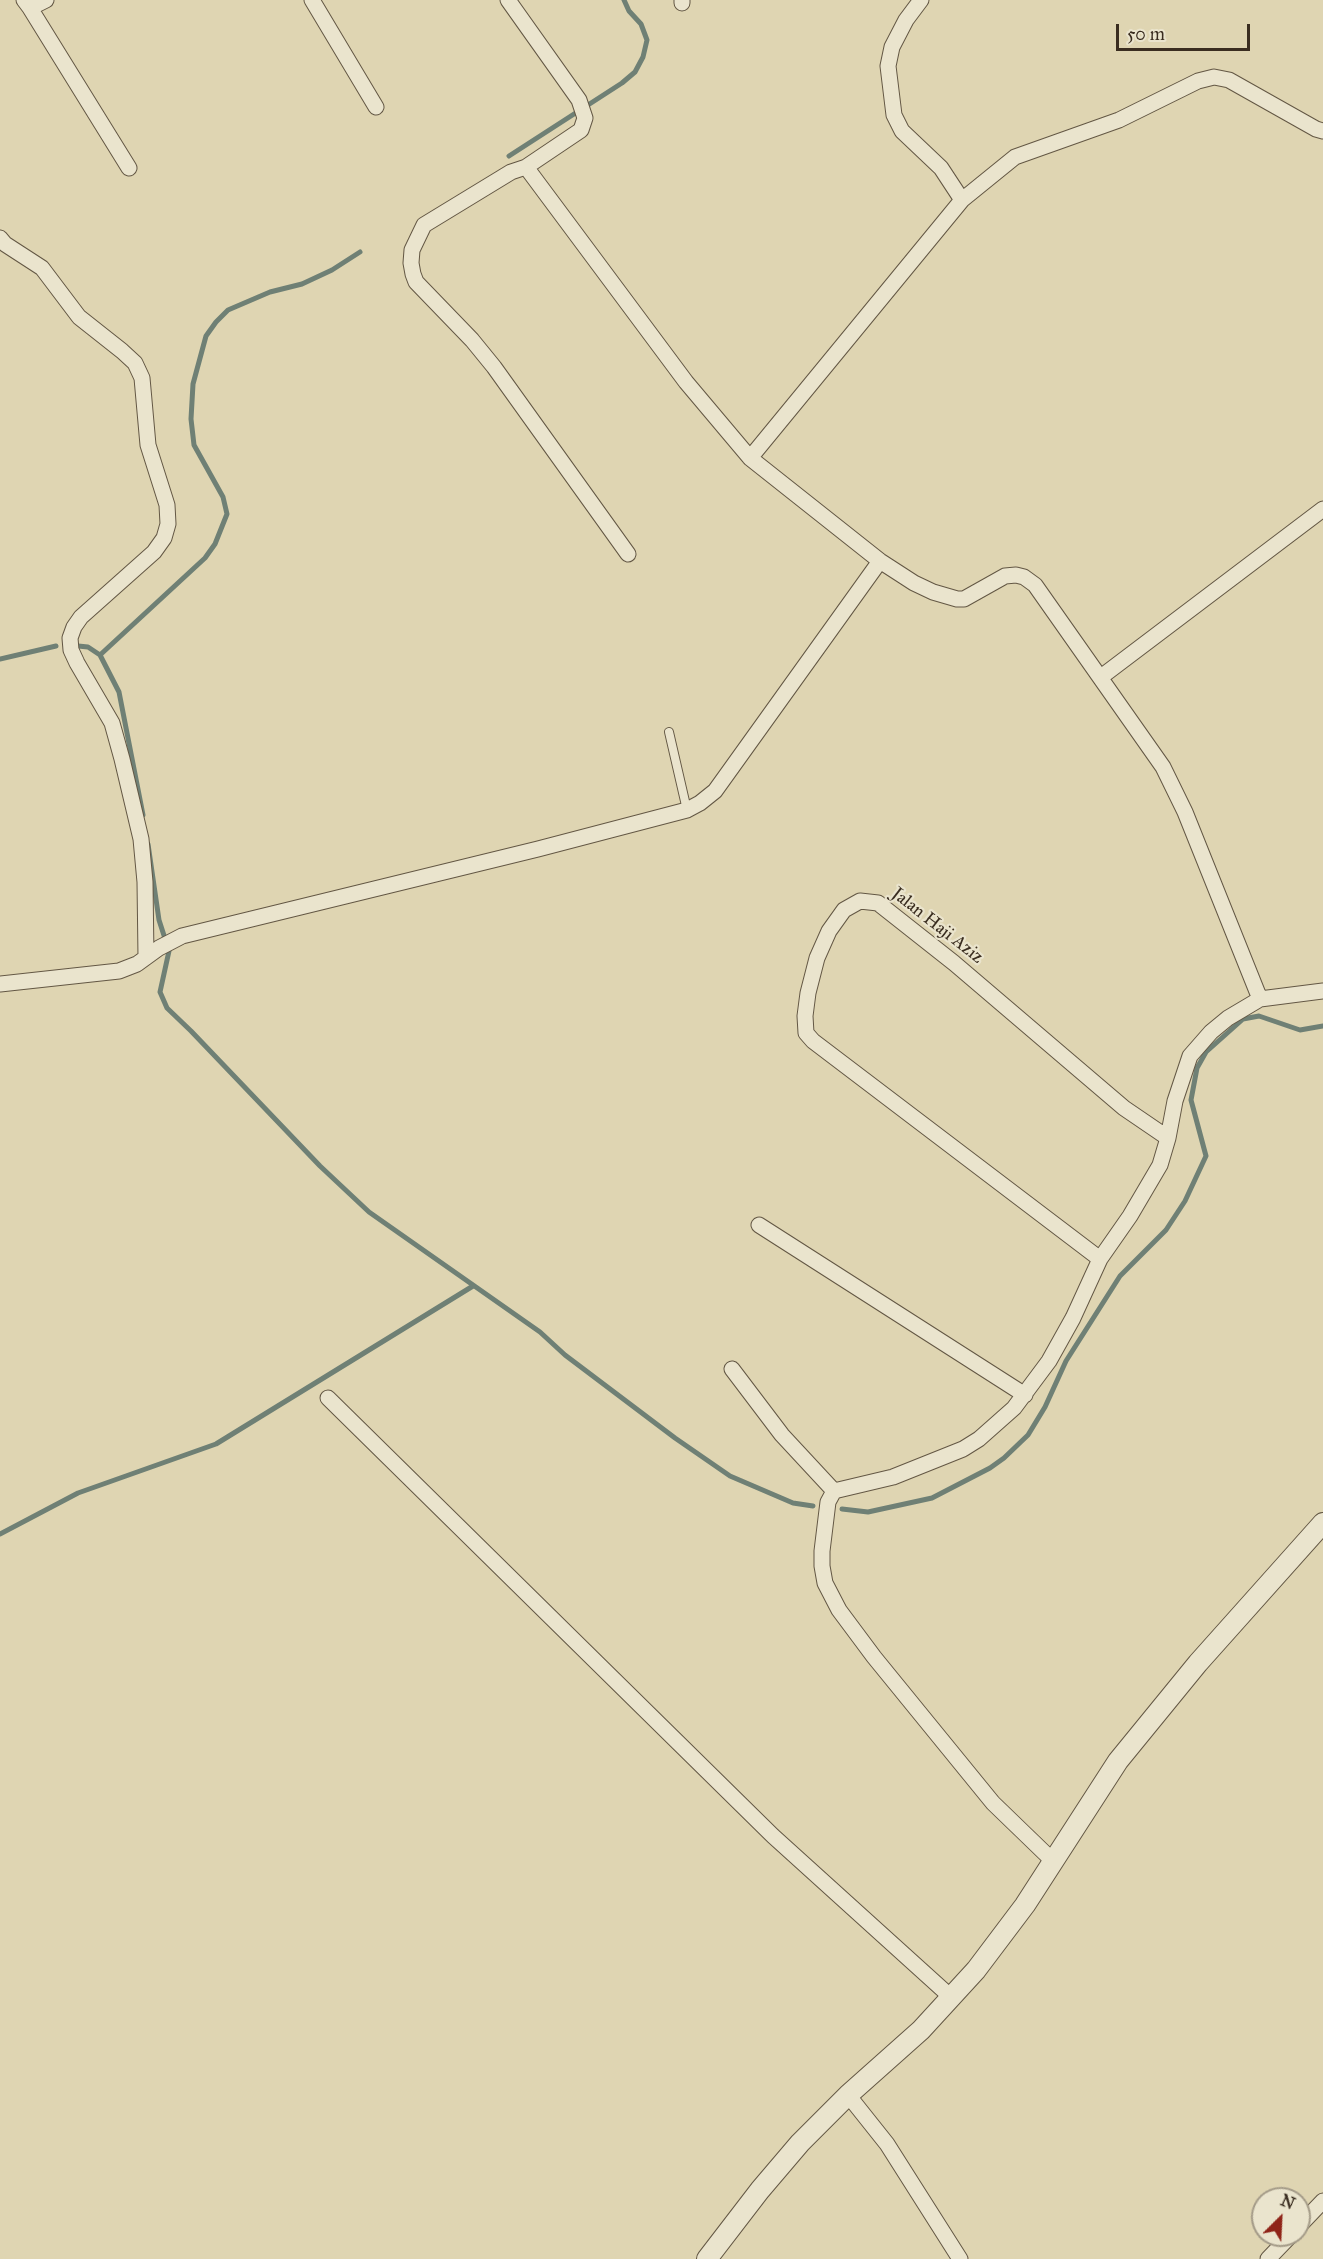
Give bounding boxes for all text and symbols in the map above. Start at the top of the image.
scale bar [1119,12,1252,50]
text: 50 m [1127,23,1165,45]
street label: Jalan Haji Aziz [887,883,987,969]
north arrow [1251,2187,1311,2247]
text: N [1278,2190,1298,2213]

